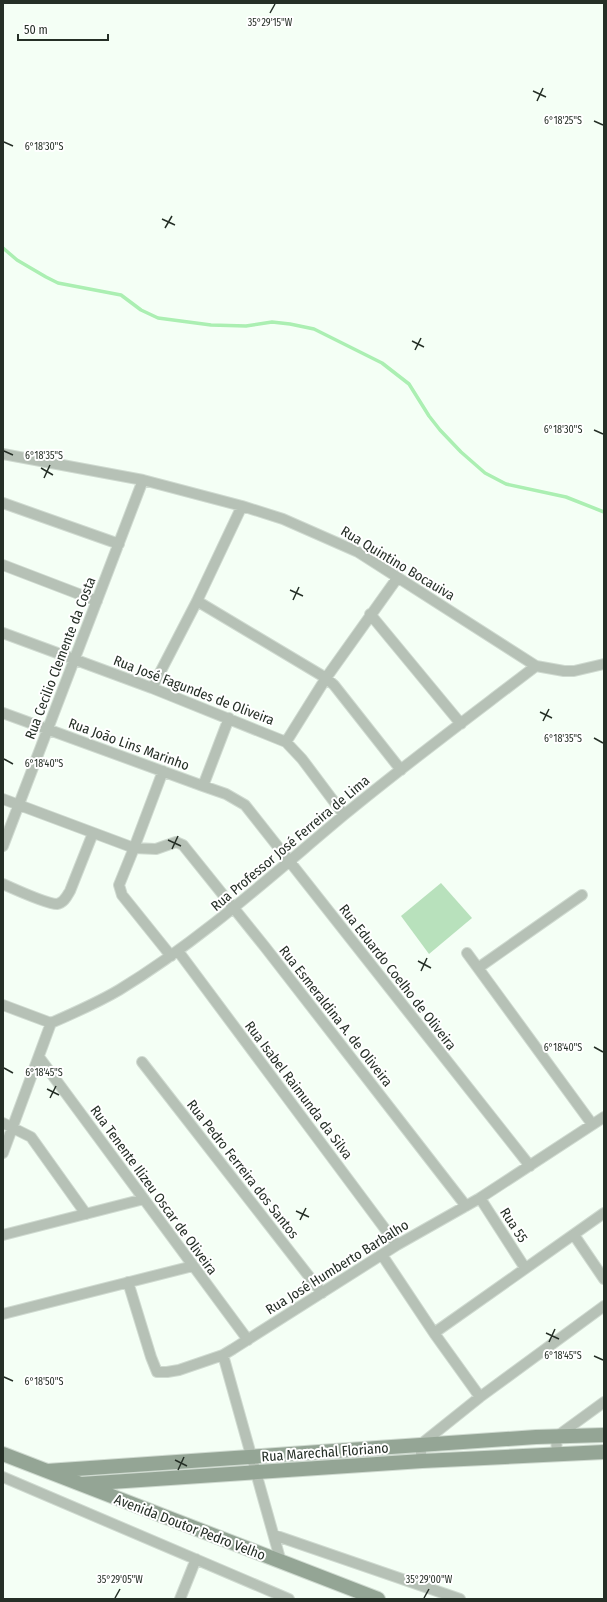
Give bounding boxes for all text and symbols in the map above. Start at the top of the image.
scale bar [18,16,108,42]
text: 35°29'15"W [248,17,293,29]
text: 50 m [24,23,48,37]
text: 6°18'25"S [544,115,582,127]
text: 6°18'30"S [25,141,63,153]
text: 6°18'30"S [544,424,582,436]
text: 6°18'35"S [25,450,63,462]
street label: Rua Quintino Bocauiva [338,523,458,604]
street label: Rua Cecilio Clemente da Costa [22,574,99,742]
street label: Rua José Fagundes de Oliveira [111,652,277,729]
street label: Rua João Lins Marinho [66,715,192,774]
text: 6°18'35"S [544,733,582,745]
text: 6°18'40"S [25,758,63,770]
street label: Rua Professor José Ferreira de Lima [208,772,373,915]
street label: Rua Eduardo Coelho de Oliveira [335,901,460,1054]
street label: Rua Esmeraldina A. de Oliveira [275,943,396,1090]
street label: Rua Isabel Raimunda da Silva [241,1018,356,1163]
text: 6°18'40"S [544,1042,582,1054]
text: 6°18'45"S [25,1067,63,1079]
street label: Rua Pedro Ferreira dos Santos [183,1096,302,1242]
street label: Rua Tenente Ilizeu Oscar de Oliveira [86,1102,221,1278]
street label: Rua 55 [496,1205,531,1246]
street label: Rua José Humberto Barbalho [263,1216,412,1318]
text: 6°18'45"S [544,1350,582,1362]
text: 6°18'50"S [25,1376,63,1388]
street label: Rua Marechal Floriano [261,1440,389,1465]
street label: Avenida Doutor Pedro Velho [112,1491,268,1564]
text: 35°29'05"W [97,1574,143,1586]
text: 35°29'00"W [406,1574,453,1586]

